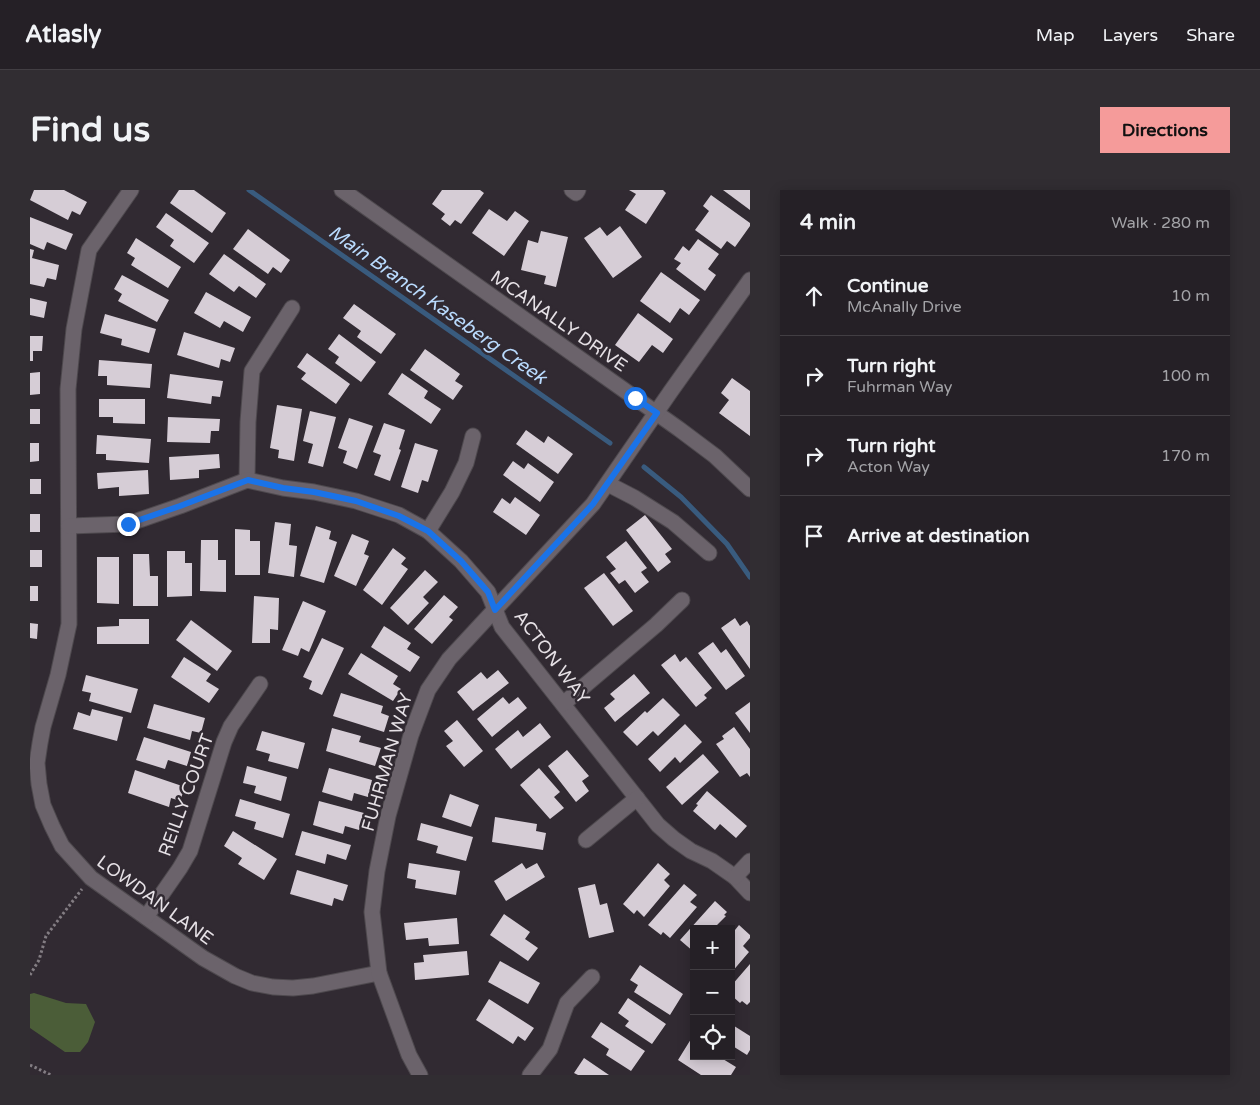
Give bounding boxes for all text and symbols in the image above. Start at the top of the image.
text: Atlasly [25,20,101,49]
text: Map [1036,24,1075,46]
text: Layers [1103,24,1158,46]
text: Share [1186,24,1235,46]
button: Directions [1100,107,1230,153]
text: Find us [30,109,150,151]
text: 4 min [800,210,856,235]
text: Walk · 280 m [1111,213,1210,233]
water label: Main Branch Kaseberg Creek [324,221,552,390]
street label: MCANALLY DRIVE [486,266,632,376]
text: Continue [847,275,929,297]
icon: ahead [800,282,828,310]
text: 10 m [1171,286,1210,306]
text: McAnally Drive [847,297,961,317]
text: Turn right [847,355,935,377]
icon: right [800,362,828,390]
text: 100 m [1161,366,1210,386]
text: Fuhrman Way [847,377,952,397]
route start [624,387,647,410]
text: Turn right [847,435,935,457]
icon: right [800,442,828,470]
text: 170 m [1161,446,1210,466]
text: Acton Way [847,457,930,477]
route end [117,513,140,536]
icon: arrive [800,522,828,550]
text: Arrive at destination [847,525,1030,547]
street label: ACTON WAY [510,606,595,709]
street label: FUHRMAN WAY [357,690,417,834]
street label: REILLY COURT [154,731,218,859]
street label: LOWDAN LANE [93,850,217,950]
map controls [690,925,735,1060]
button: + [690,925,735,970]
button: − [690,970,735,1015]
button: locate [690,1015,735,1060]

